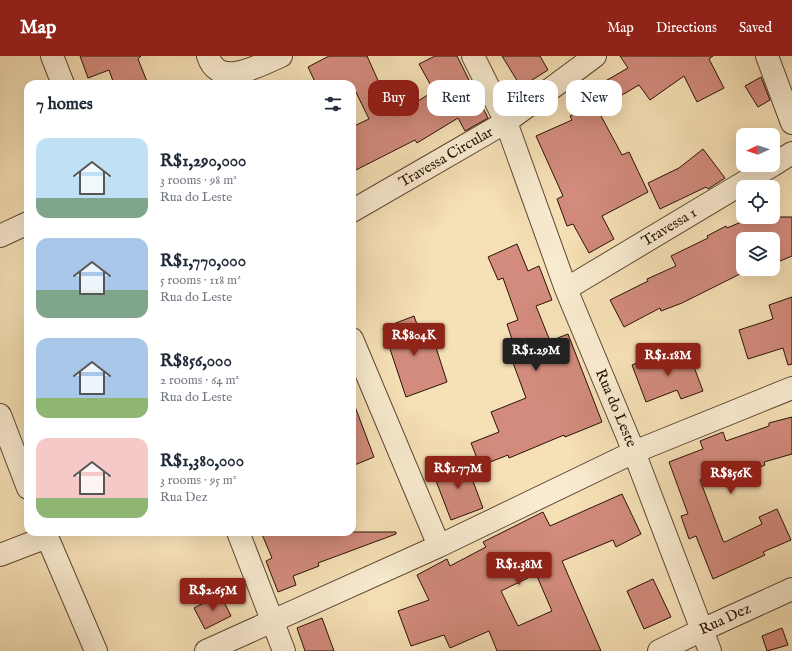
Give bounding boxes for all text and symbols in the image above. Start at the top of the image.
text: Map [20,16,56,40]
text: Map [607,19,634,37]
text: Directions [656,19,717,37]
text: Saved [739,19,772,37]
chip: Buy [368,80,419,116]
chip: Rent [427,80,485,116]
chip: Filters [493,80,558,116]
chip: New [566,80,622,116]
icon: filters [322,93,344,115]
text: 7 homes [36,94,93,115]
street label: Travessa Circular [395,122,497,192]
north arrow [736,128,780,172]
map controls [736,128,780,276]
text: R$1,290,000 [160,151,246,172]
icon: home [68,154,116,202]
text: 3 rooms · 98 m² [160,172,237,189]
button: locate [736,180,780,224]
text: Rua do Leste [160,189,232,206]
street label: Travessa 1 [638,203,700,251]
button: layers [736,232,780,276]
text: R$1,770,000 [160,251,246,272]
icon: home [68,254,116,302]
text: 5 rooms · 118 m² [160,272,241,289]
text: Rua do Leste [160,289,232,306]
pin: R$804K [381,323,447,357]
text: R$804K [392,327,436,344]
pin: R$1.29M [499,338,573,372]
text: R$1.29M [512,342,560,359]
pin: R$1.18M [631,343,705,377]
text: R$1.18M [645,347,691,364]
text: R$856,000 [160,351,232,372]
icon: home [68,354,116,402]
street label: Rua do Leste [591,366,641,450]
text: 2 rooms · 64 m² [160,372,239,389]
text: Rua do Leste [160,389,232,406]
text: R$1,380,000 [160,451,244,472]
icon: home [68,454,116,502]
pin: R$1.77M [421,456,495,490]
text: R$1.77M [434,460,482,477]
pin: R$856K [698,461,764,495]
text: R$856K [710,465,752,482]
text: 3 rooms · 95 m² [160,472,237,489]
text: Rua Dez [160,489,207,506]
pin: R$1.38M [482,552,556,586]
text: R$1.38M [496,556,542,573]
pin: R$2.65M [176,578,250,612]
text: R$2.65M [189,582,237,599]
street label: Rua Dez [696,599,754,639]

